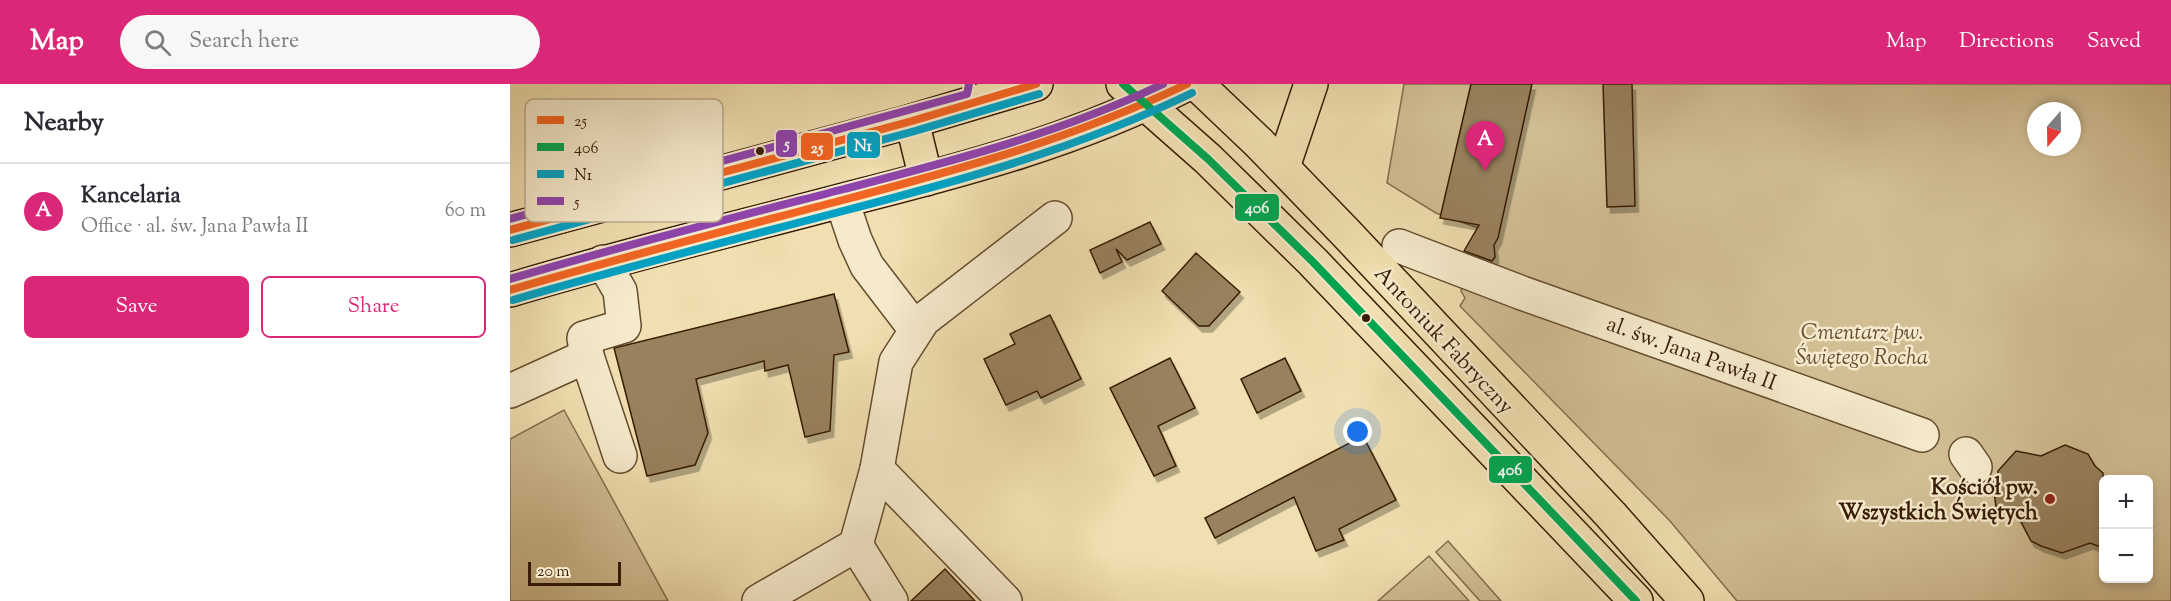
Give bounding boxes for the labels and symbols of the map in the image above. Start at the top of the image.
legend [525,99,723,222]
north arrow [2027,102,2081,156]
text: 25 [574,111,587,134]
pin: A [1466,122,1504,171]
line badge: 5 [775,129,798,158]
line badge: N1 [846,131,881,159]
line badge: 25 [800,132,834,161]
text: 5 [782,134,790,157]
text: N1 [854,136,873,159]
text: 406 [574,138,598,161]
text: 25 [811,138,824,161]
unlabelled marker [754,145,766,157]
text: N1 [574,165,593,188]
text: 5 [573,192,580,215]
line badge: 406 [1234,193,1280,222]
text: 406 [1244,198,1269,221]
street label: Antoniuk Fabryczny [1365,260,1520,423]
street label: al. św. Jana Pawła II [1601,309,1780,400]
unlabelled marker [1360,312,1372,324]
park label: Cmentarz pw. Świętego Rocha [1796,318,1928,375]
your location [1343,417,1372,446]
line badge: 406 [1488,455,1533,484]
text: 406 [1497,460,1522,483]
place label: Kościół pw. Wszystkich Świętych [1839,473,2038,530]
marker: Kościół pw. Wszystkich Świętych [2043,492,2057,506]
scale bar [528,559,621,586]

